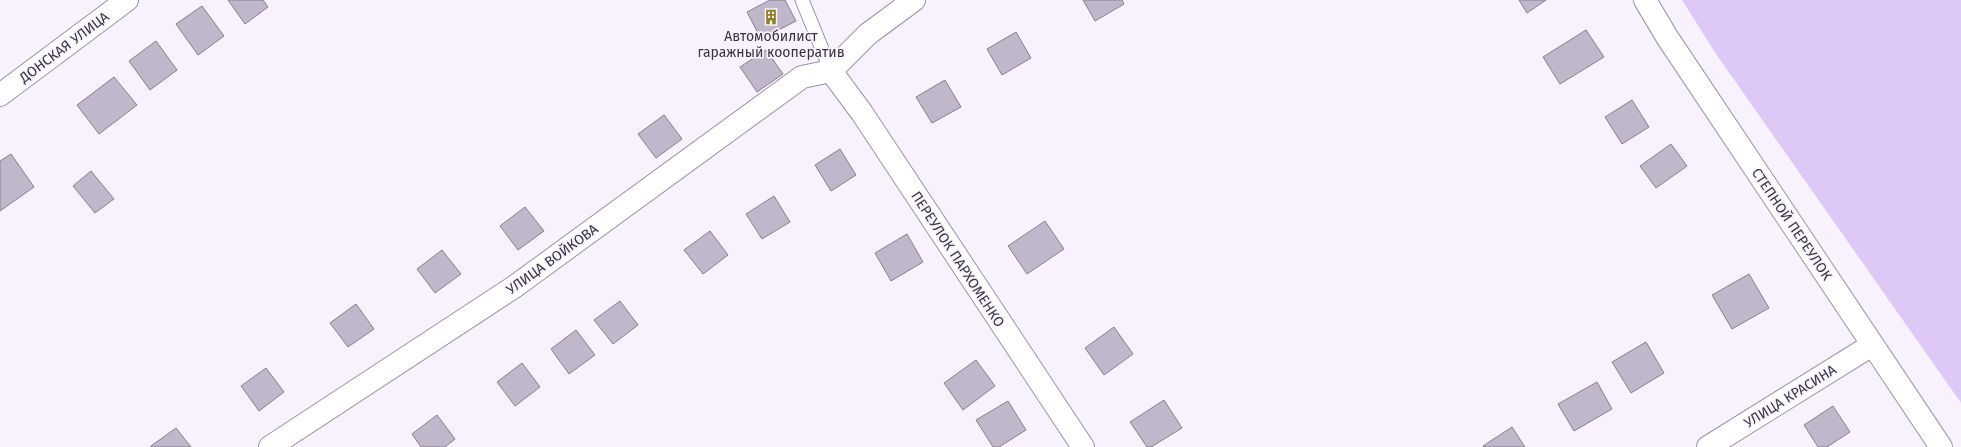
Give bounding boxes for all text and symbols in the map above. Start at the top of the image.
street label: ДОНСКАЯ УЛИЦА [15,8,112,87]
building icon: Автомобилист гаражный кооператив [762,8,780,26]
place label: Автомобилист гаражный кооператив [697,28,845,61]
street label: СТЕПНОЙ ПЕРЕУЛОК [1748,165,1836,284]
street label: ПЕРЕУЛОК ПАРХОМЕНКО [907,188,1008,330]
street label: УЛИЦА ВОЙКОВА [503,220,601,298]
street label: УЛИЦА КРАСИНА [1741,361,1839,432]

